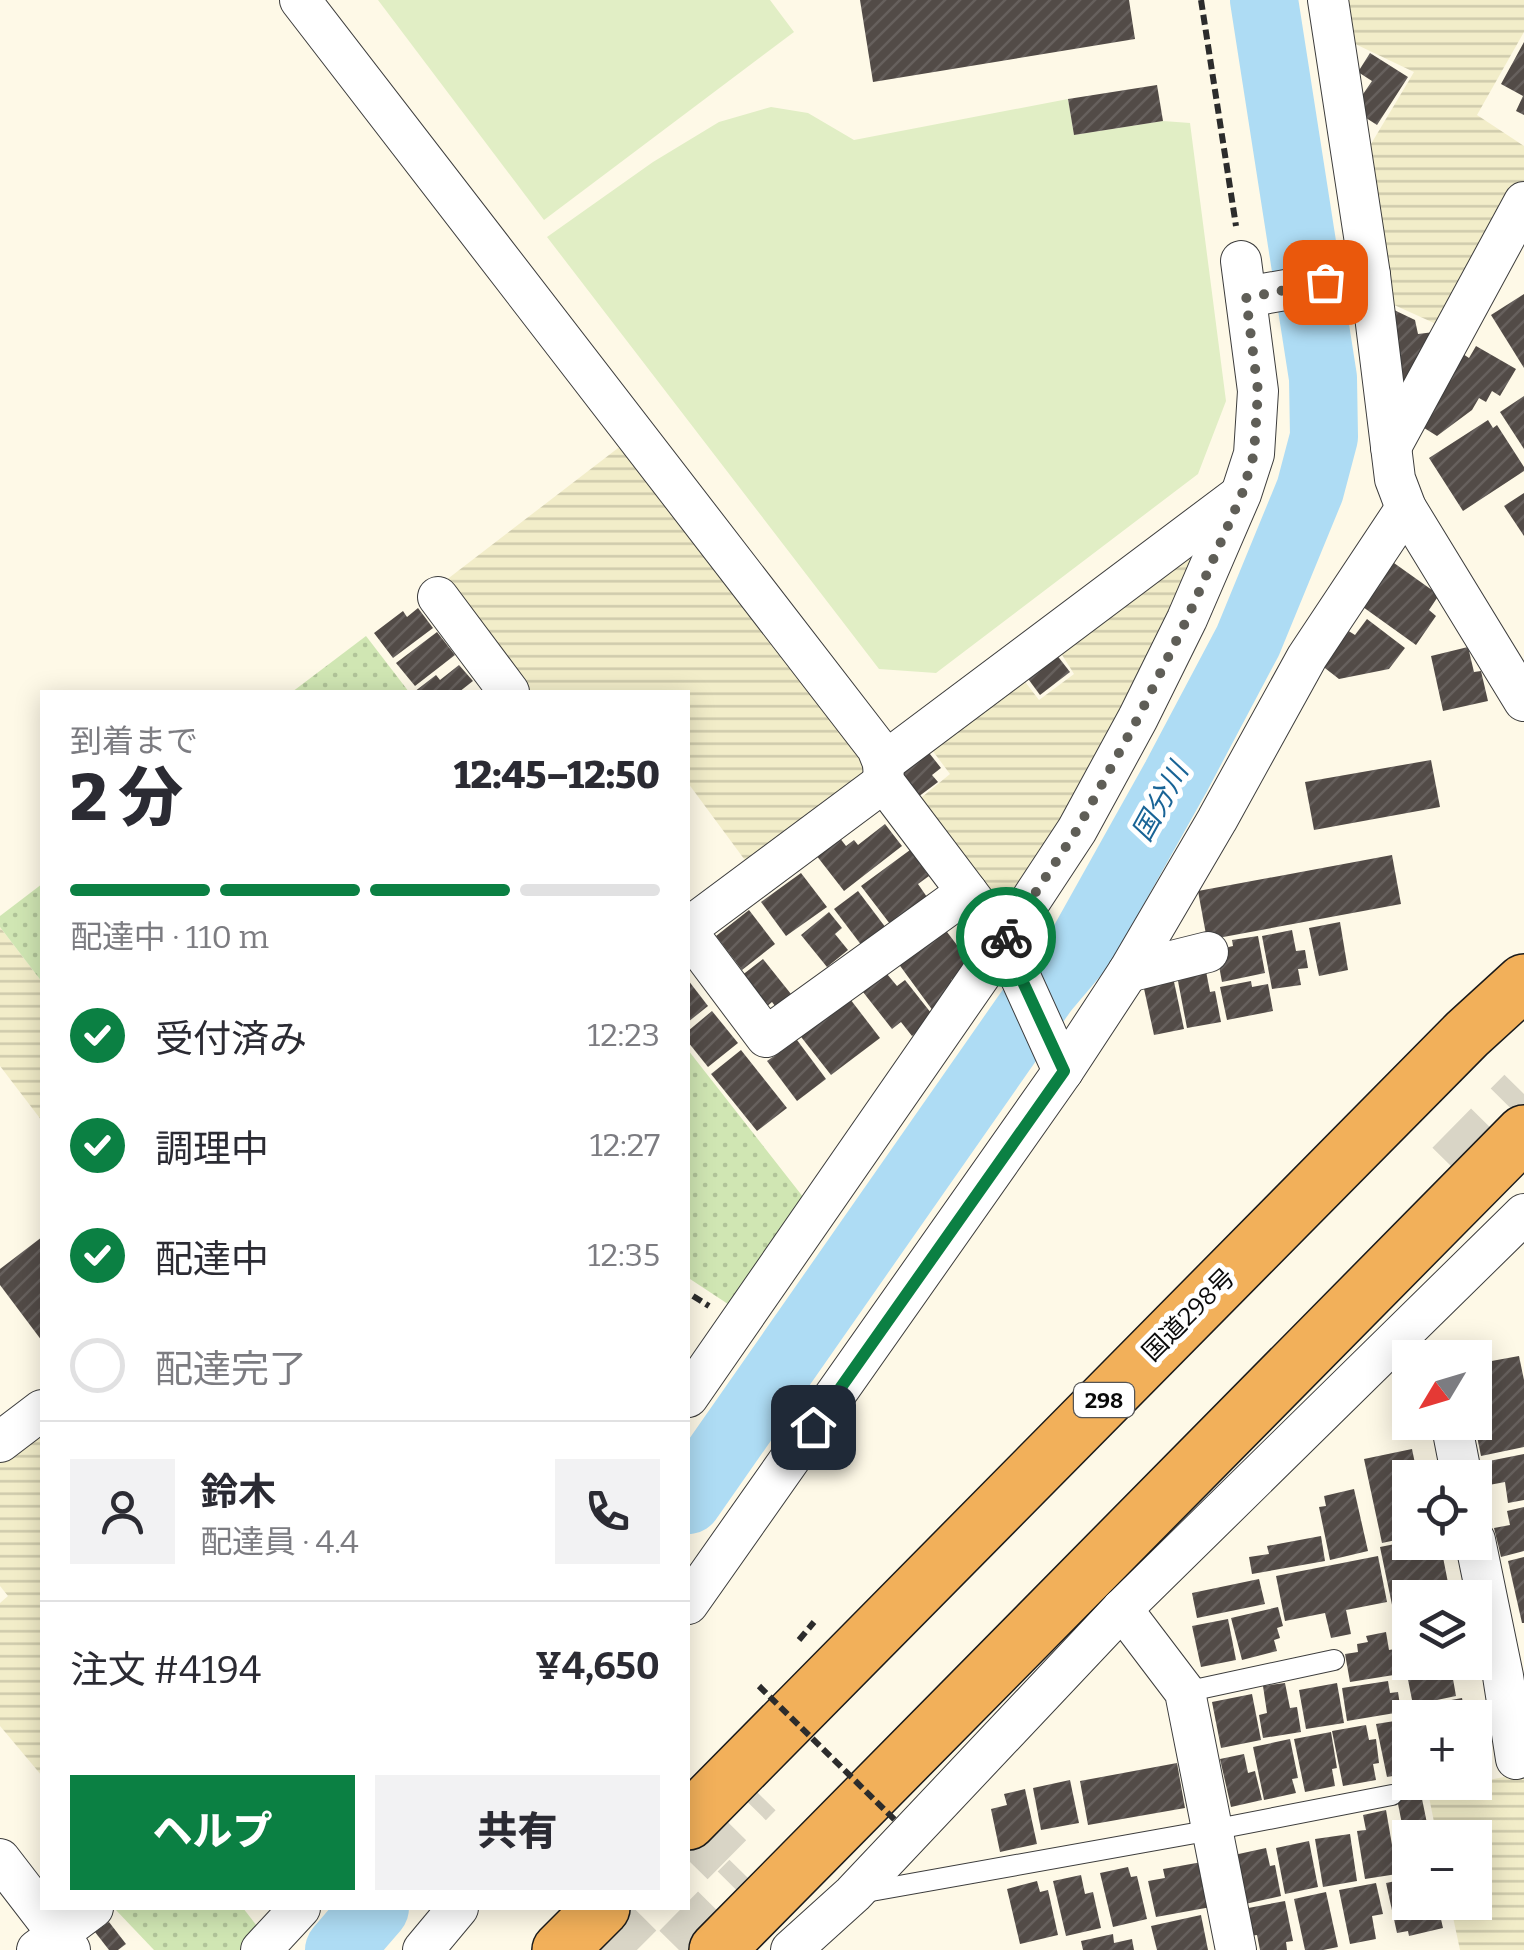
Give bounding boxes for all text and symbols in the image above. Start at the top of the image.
pin [1283,240,1368,325]
icon: bag [1298,255,1353,310]
text: 到着まで [70,722,198,760]
text: 12:45–12:50 [454,752,660,798]
water label: 国分川 [1125,755,1196,847]
text: 2 分 [70,759,183,837]
courier [956,887,1056,987]
icon: bike [979,910,1034,965]
text: 配達中 · 110 m [70,918,269,956]
icon: check [70,1008,125,1063]
text: 受付済み [155,1016,307,1062]
text: 12:23 [587,1016,660,1054]
icon: check [70,1118,125,1173]
text: 調理中 [155,1126,269,1172]
text: 12:27 [590,1126,660,1164]
icon: check [70,1228,125,1283]
text: 配達中 [155,1236,269,1282]
text: 12:35 [588,1236,660,1274]
street label: 国道298号 [1137,1263,1241,1367]
north arrow [1392,1340,1492,1440]
map controls [1392,1340,1492,1920]
text: 配達完了 [155,1346,307,1392]
road number: 298 [1074,1383,1134,1417]
pin [771,1385,856,1470]
icon: home [786,1400,841,1455]
button: person [70,1459,175,1564]
button: phone [555,1459,660,1564]
button: locate [1392,1460,1492,1560]
text: 鈴木 [200,1469,276,1515]
text: 配達員 · 4.4 [200,1523,359,1561]
button: layers [1392,1580,1492,1680]
text: ¥4,650 [535,1643,660,1689]
text: 注文 #4194 [70,1647,261,1693]
button: + [1392,1700,1492,1800]
button: ヘルプ [70,1775,355,1890]
button: 共有 [375,1775,660,1890]
button: − [1392,1820,1492,1920]

